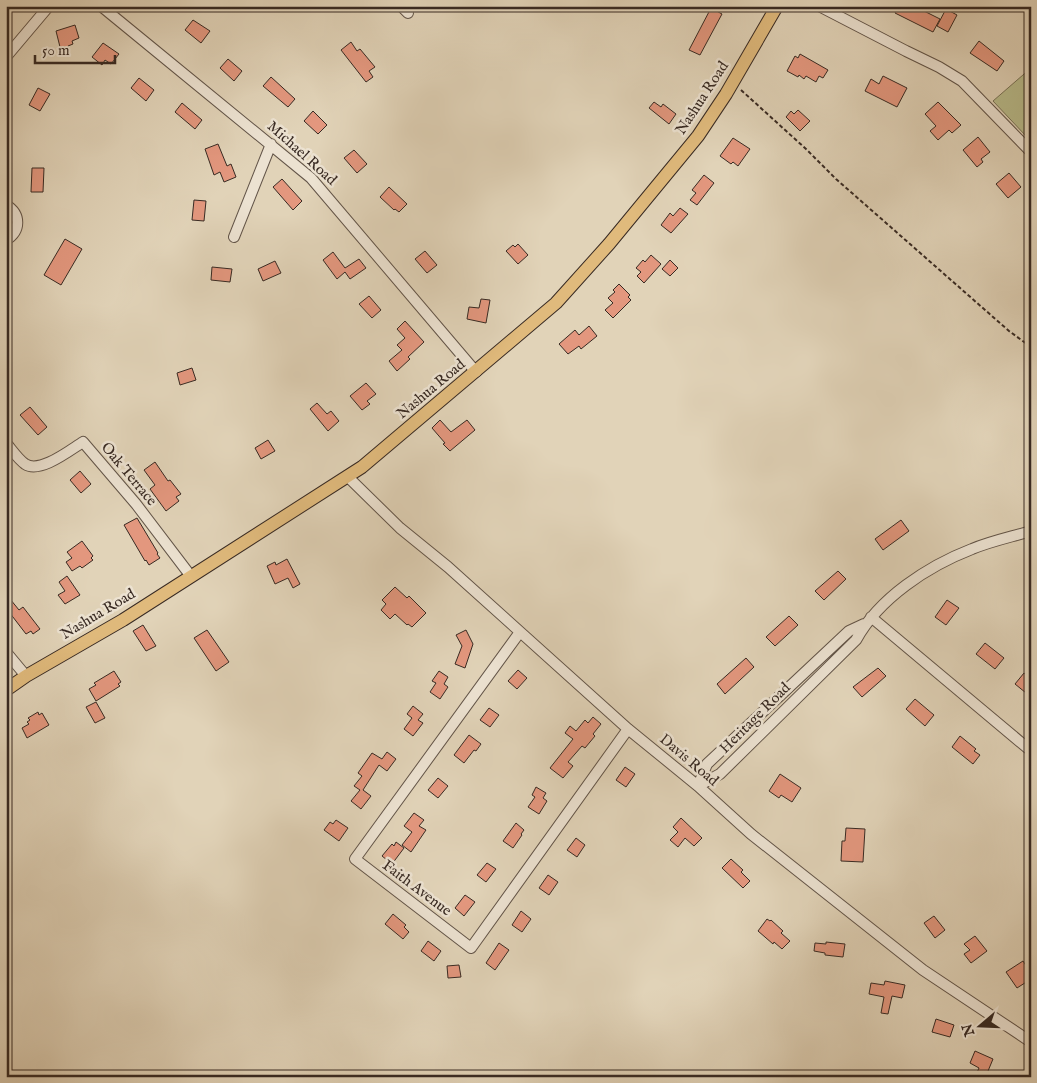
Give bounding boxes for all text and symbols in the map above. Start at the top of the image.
scale bar [35,32,115,64]
text: 50 m [42,41,70,60]
street label: Nashua Road [671,57,733,138]
street label: Michael Road [263,117,341,190]
street label: Nashua Road [393,354,470,423]
street label: Oak Terrace [97,438,161,510]
street label: Nashua Road [57,584,140,644]
street label: Heritage Road [715,678,795,758]
street label: Davis Road [656,730,723,791]
street label: Faith Avenue [379,856,456,920]
north arrow [954,1000,1004,1050]
text: N [958,1021,979,1040]

